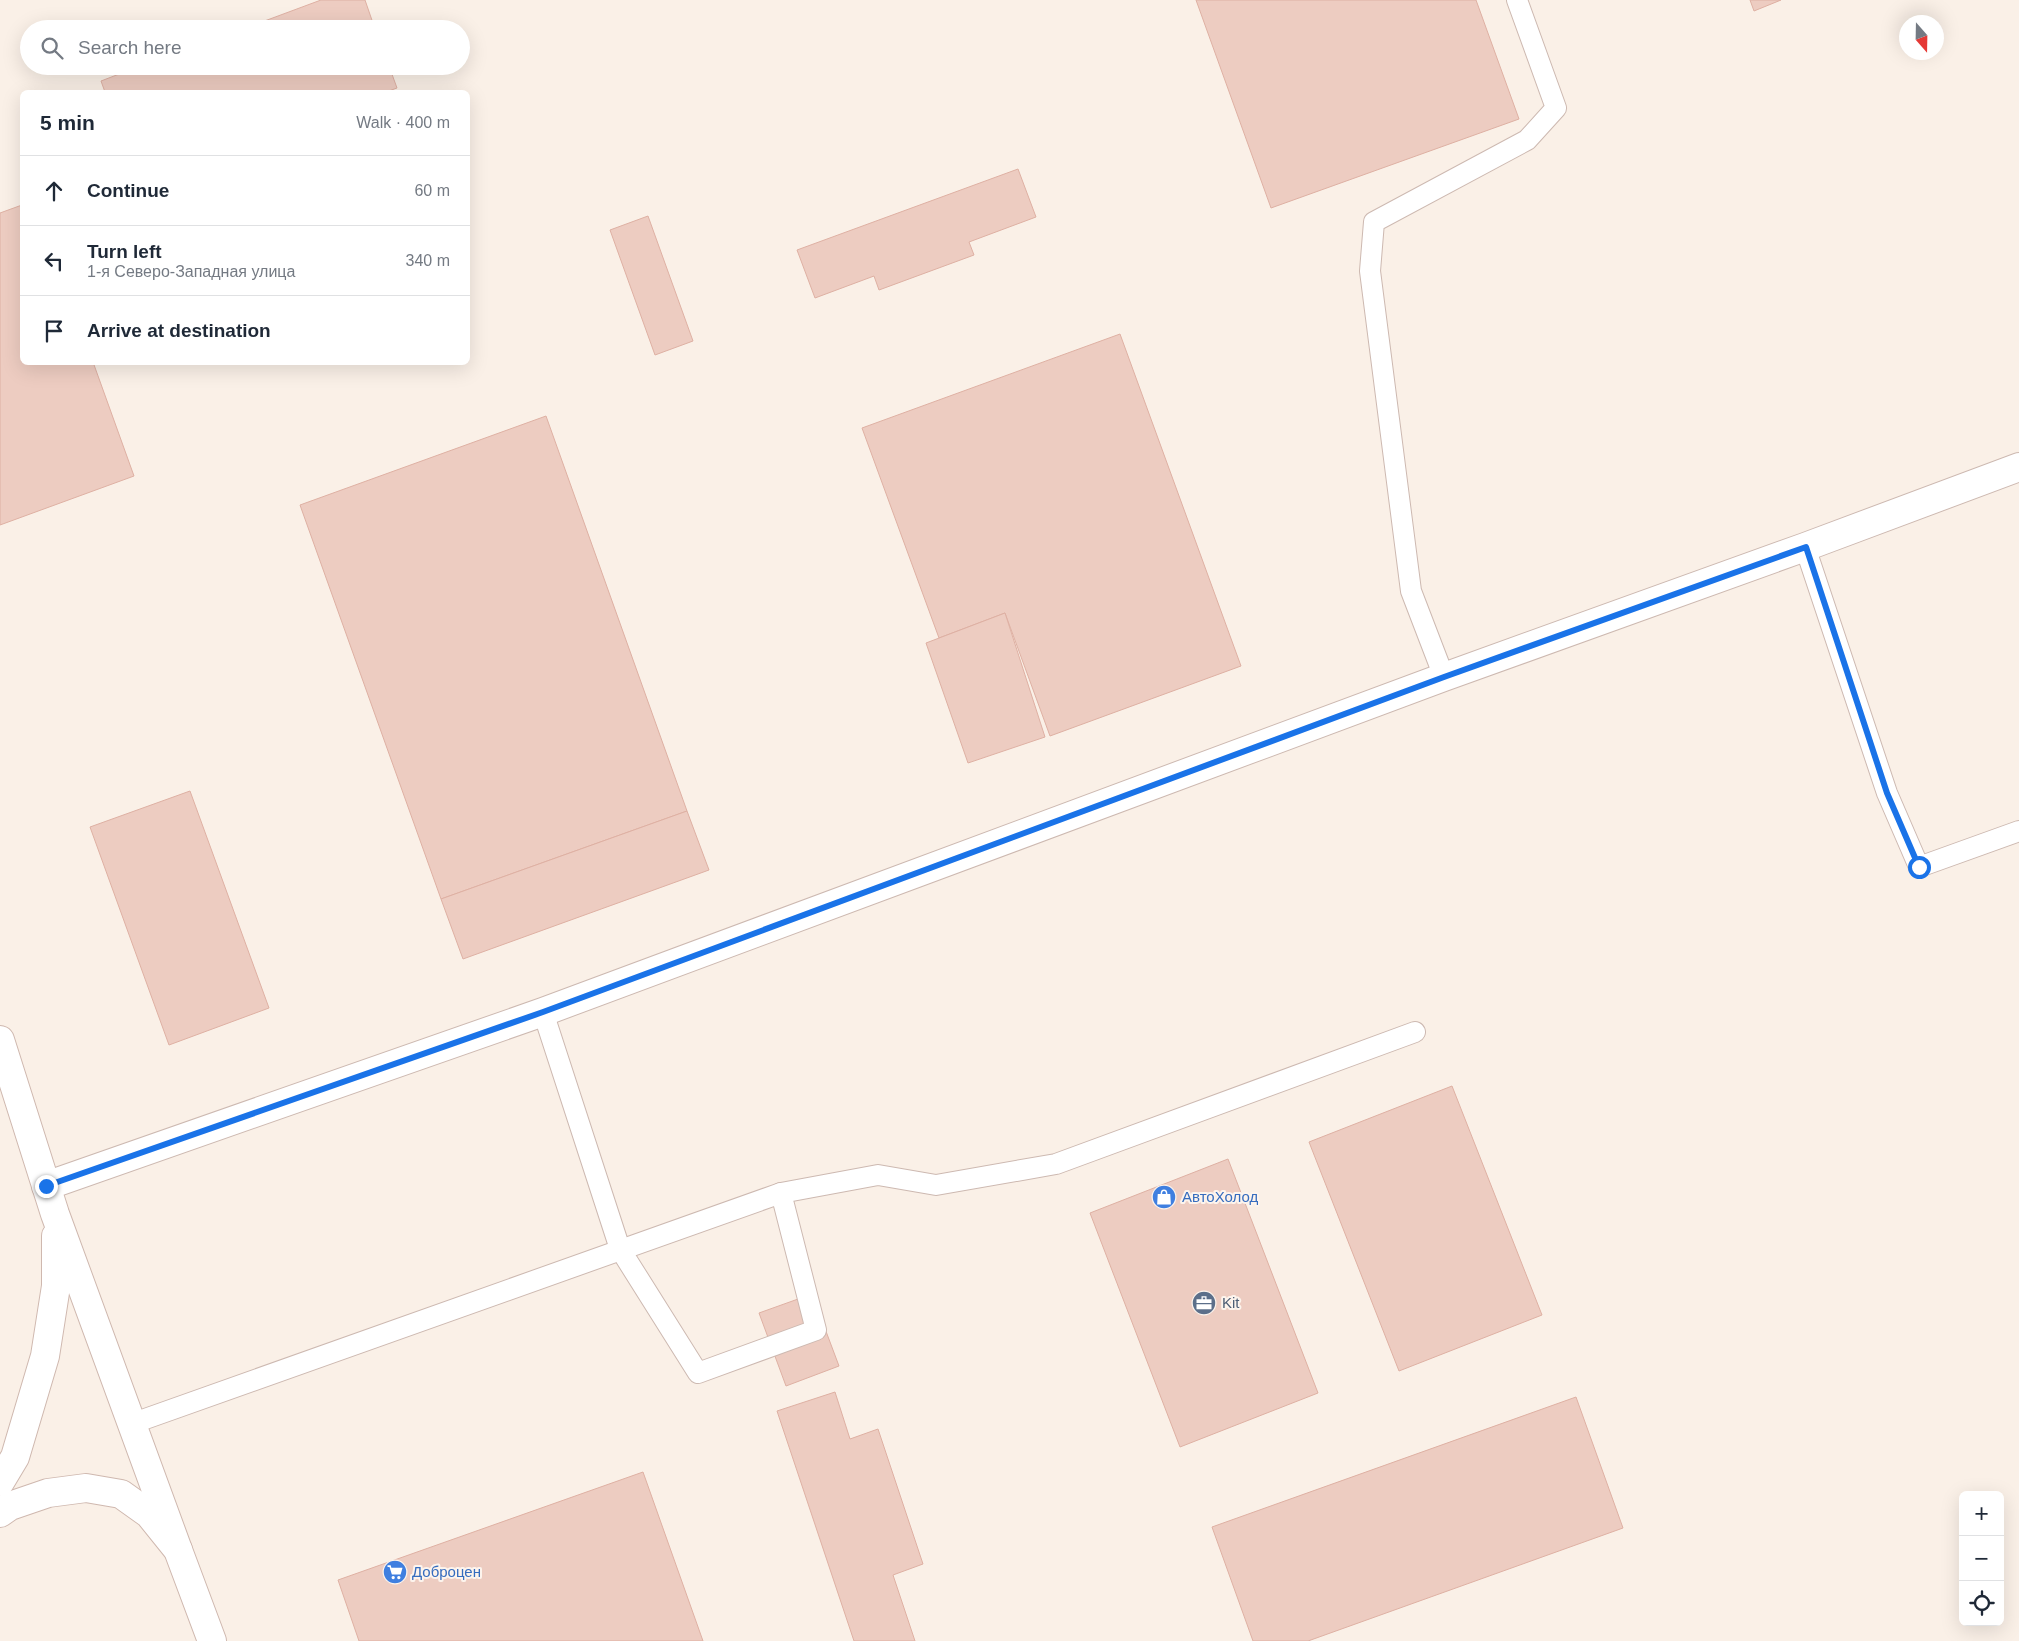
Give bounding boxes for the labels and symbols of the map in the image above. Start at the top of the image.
north arrow [1899,15,1944,60]
route start [1908,856,1931,879]
route end [35,1175,58,1198]
shop icon: АвтоХолод [1151,1184,1177,1210]
place label: АвтоХолод [1182,1188,1258,1205]
office icon: Kit [1191,1290,1217,1316]
place label: Kit [1222,1294,1240,1311]
supermarket icon: Доброцен [382,1559,408,1585]
place label: Доброцен [412,1563,481,1580]

